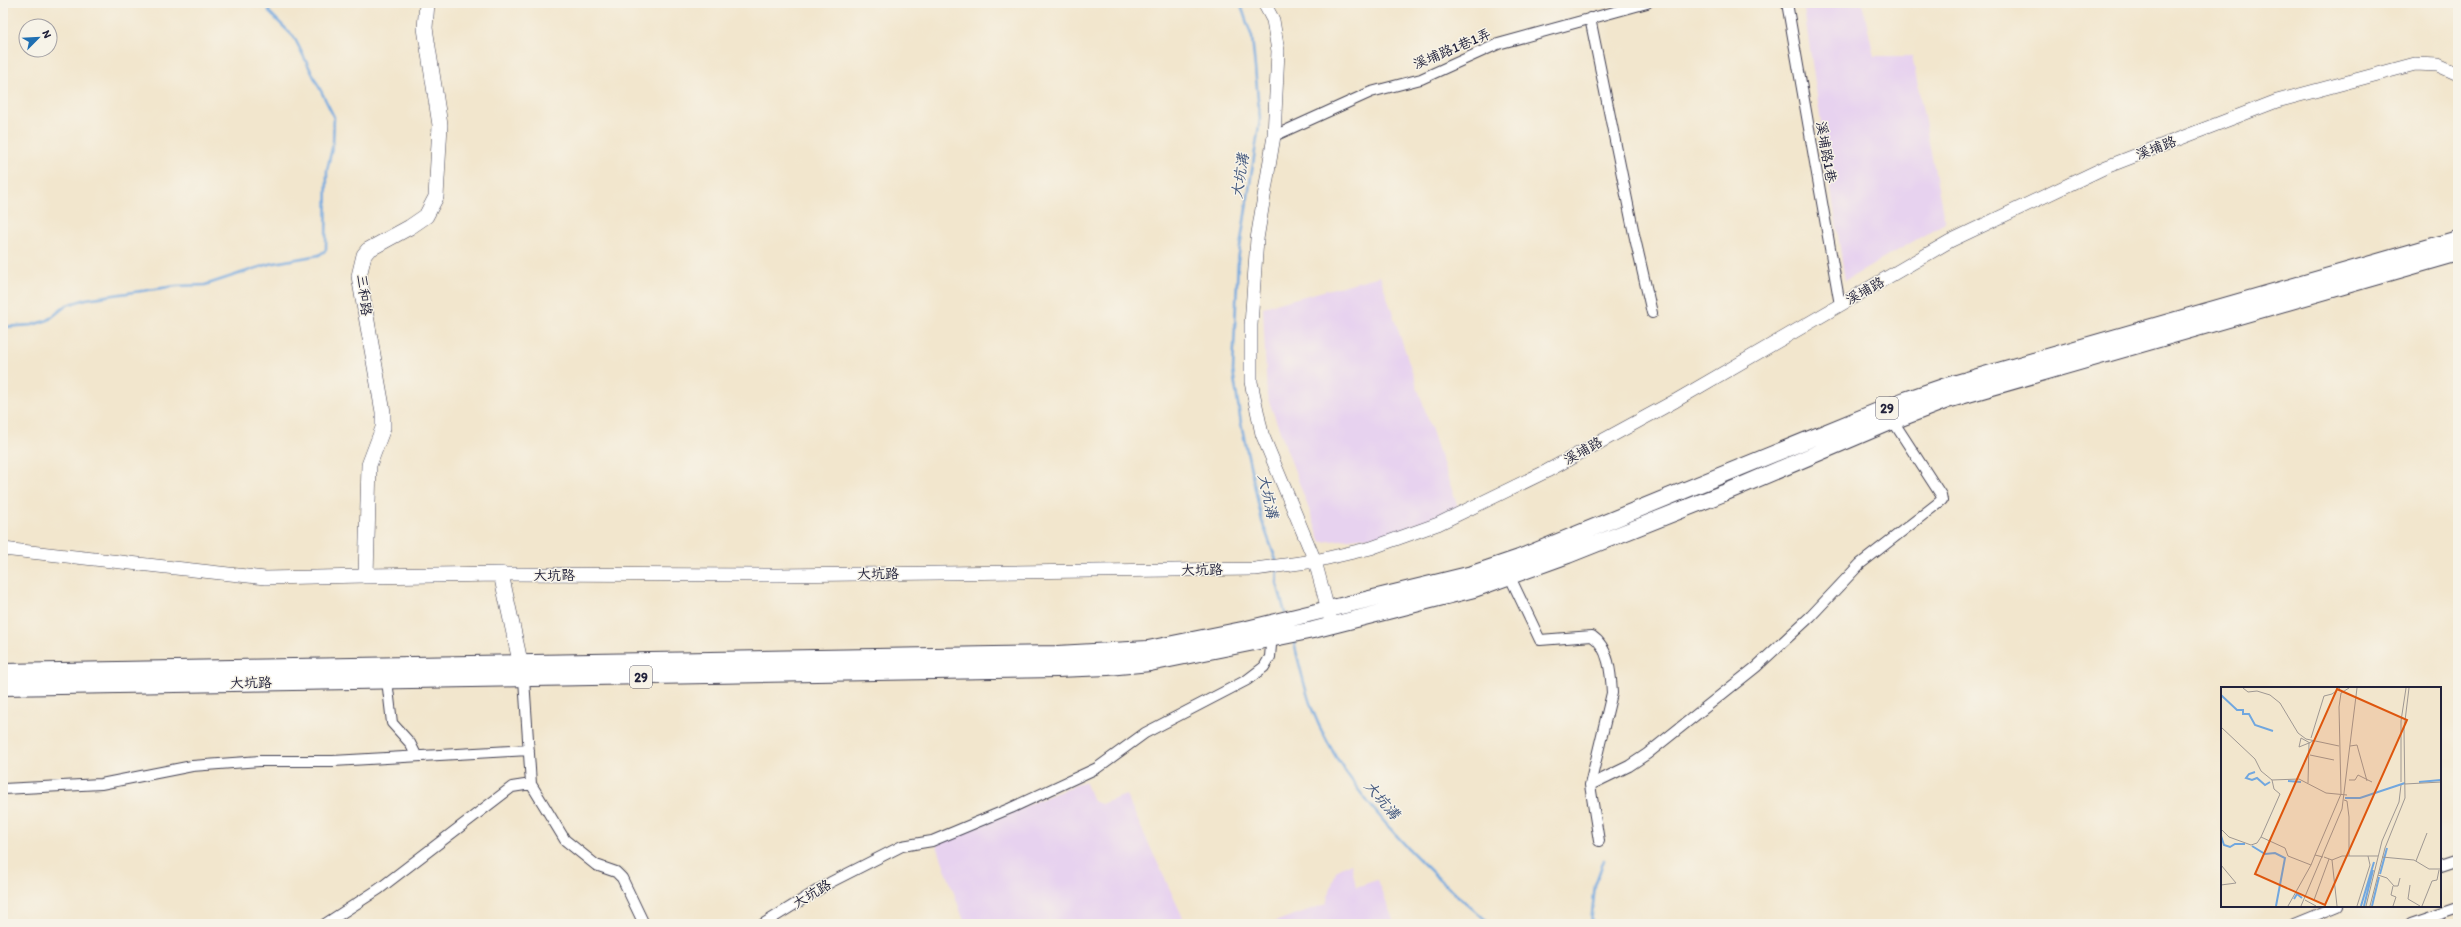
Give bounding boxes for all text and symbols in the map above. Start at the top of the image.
north arrow [18,18,58,58]
street label: 溪埔路1巷1弄 [1410,25,1494,73]
text: N [39,28,54,40]
street label: 溪埔路1巷 [1812,120,1840,185]
street label: 溪埔路 [2133,133,2179,163]
water label: 大坑溝 [1228,150,1253,200]
street label: 三和路 [353,273,375,317]
street label: 溪埔路 [1843,273,1887,309]
road number: 29 [1876,397,1898,419]
street label: 溪埔路 [1561,433,1605,469]
water label: 大坑溝 [1254,472,1282,522]
street label: 大坑路 [1181,561,1223,579]
street label: 大坑路 [857,565,899,583]
street label: 大坑路 [533,567,575,584]
road number: 29 [630,666,652,688]
street label: 大坑路 [230,674,272,692]
inset map [2221,687,2441,907]
water label: 大坑溝 [1360,777,1405,824]
street label: 大坑路 [790,876,834,912]

